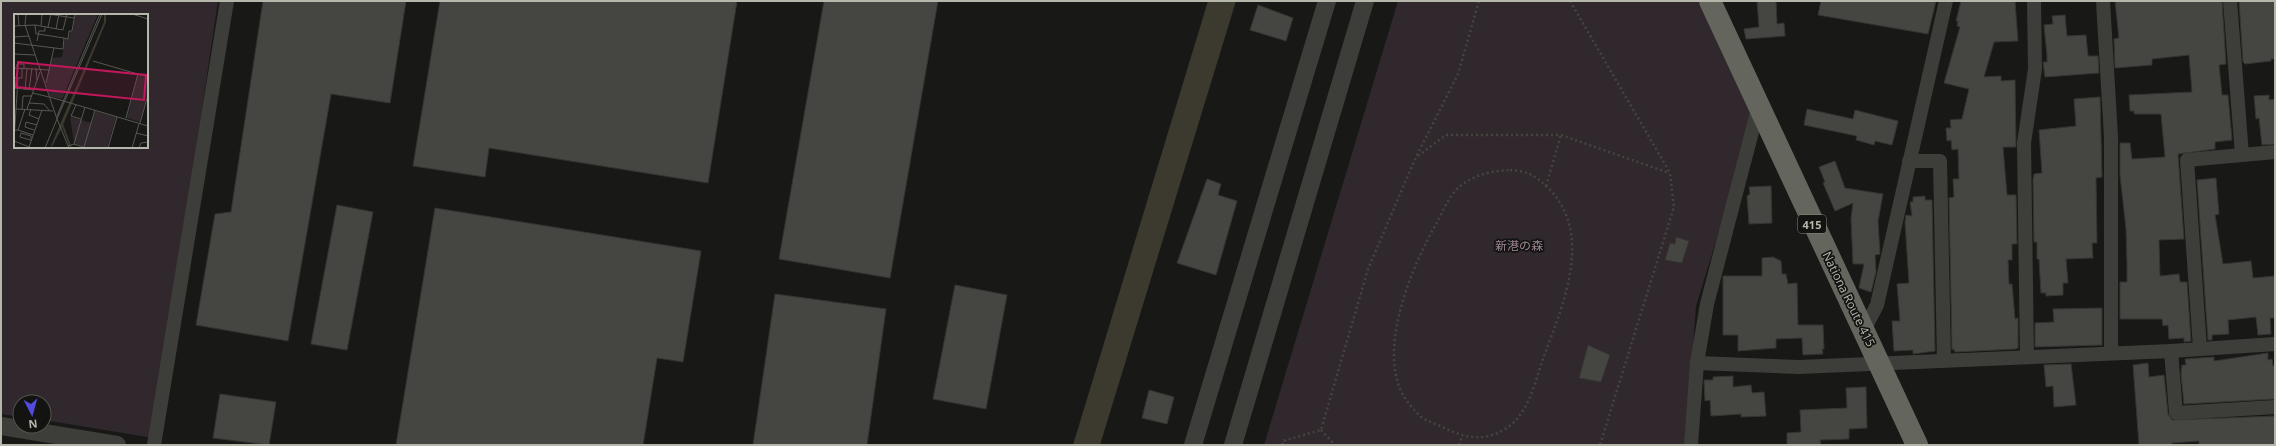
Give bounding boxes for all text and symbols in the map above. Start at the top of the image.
inset map [14,14,148,148]
road number: 415 [1798,215,1826,233]
park label: 新港の森 [1495,237,1543,254]
street label: Nationa Route 415 [1819,249,1880,350]
north arrow [12,394,52,434]
text: N [28,417,38,432]

